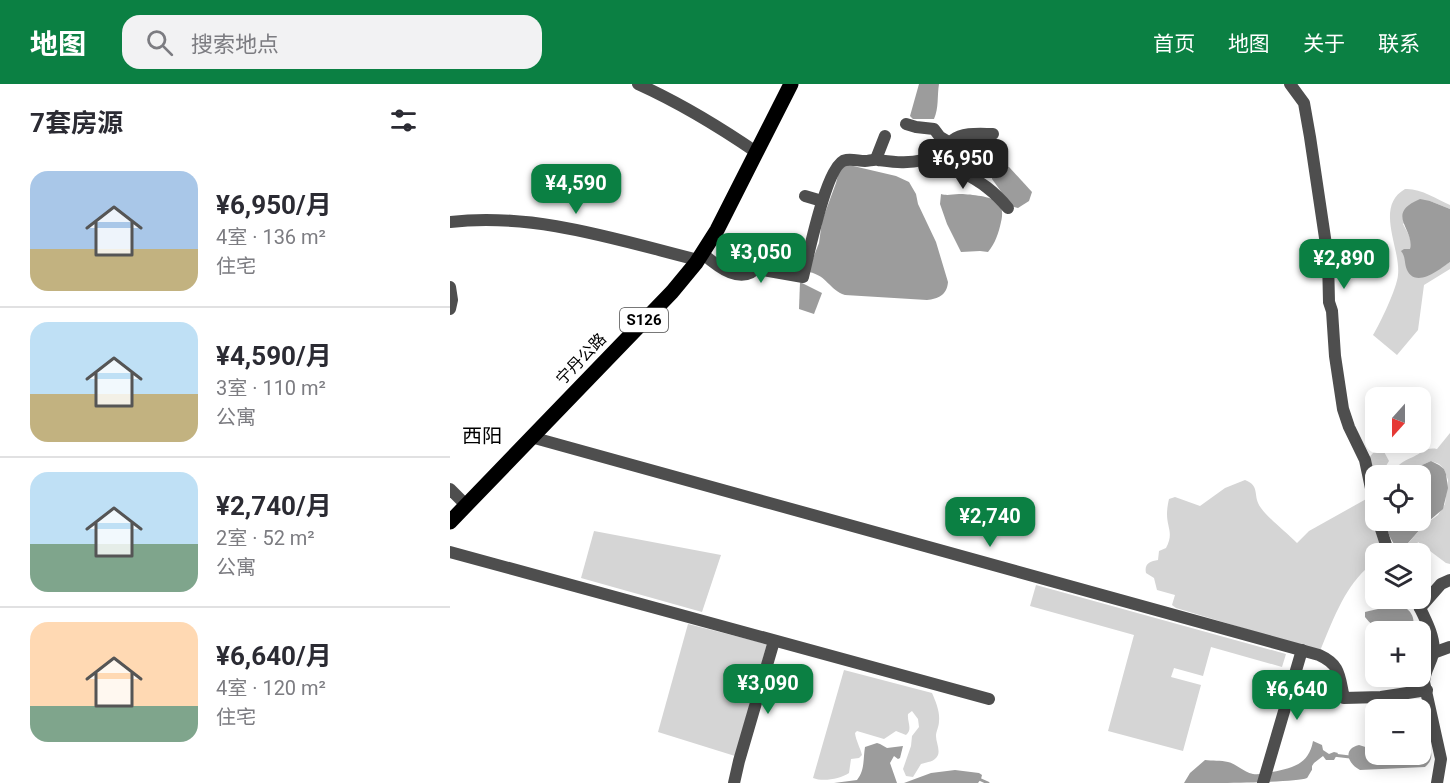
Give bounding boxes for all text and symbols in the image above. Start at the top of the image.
search box [122,15,542,69]
icon: search [143,26,176,59]
text: 地图 [30,28,86,61]
text: 搜索地点 [191,32,279,57]
text: 首页 [1153,32,1195,56]
text: 地图 [1228,32,1270,56]
text: 关于 [1303,32,1345,56]
text: 联系 [1378,32,1420,56]
icon: filters [387,104,420,137]
text: 7套房源 [30,108,123,138]
pin: ¥6,950 [914,139,1012,190]
text: ¥6,950 [932,146,994,170]
pin: ¥4,590 [527,164,625,215]
text: ¥4,590 [545,171,607,195]
text: ¥6,950/月 [216,190,332,220]
icon: home [78,195,150,267]
text: 4室 · 136 m² [216,225,326,249]
pin: ¥3,050 [712,233,810,284]
pin: ¥2,890 [1295,239,1393,290]
text: ¥3,050 [730,240,792,264]
text: ¥2,890 [1313,246,1375,270]
text: 住宅 [216,254,256,278]
road number: S126 [620,308,668,332]
street label: 宁丹公路 [552,329,610,389]
text: ¥4,590/月 [216,341,332,371]
icon: home [78,346,150,418]
text: 3室 · 110 m² [216,376,326,400]
north arrow [1365,387,1431,453]
map controls [1365,387,1431,765]
text: 公寓 [216,405,256,429]
district label: 西阳 [462,424,502,448]
button: locate [1365,465,1431,531]
text: ¥2,740/月 [216,491,332,521]
icon: home [78,496,150,568]
pin: ¥2,740 [941,497,1039,548]
text: ¥2,740 [959,504,1021,528]
text: 2室 · 52 m² [216,526,315,550]
button: layers [1365,543,1431,609]
text: 公寓 [216,555,256,579]
button: + [1365,621,1431,687]
text: ¥6,640/月 [216,641,332,671]
icon: home [78,646,150,718]
pin: ¥3,090 [719,664,817,715]
pin: ¥6,640 [1248,670,1346,721]
text: ¥3,090 [737,671,799,695]
text: 4室 · 120 m² [216,676,326,700]
text: ¥6,640 [1266,677,1328,701]
button: − [1365,699,1431,765]
text: 住宅 [216,705,256,729]

